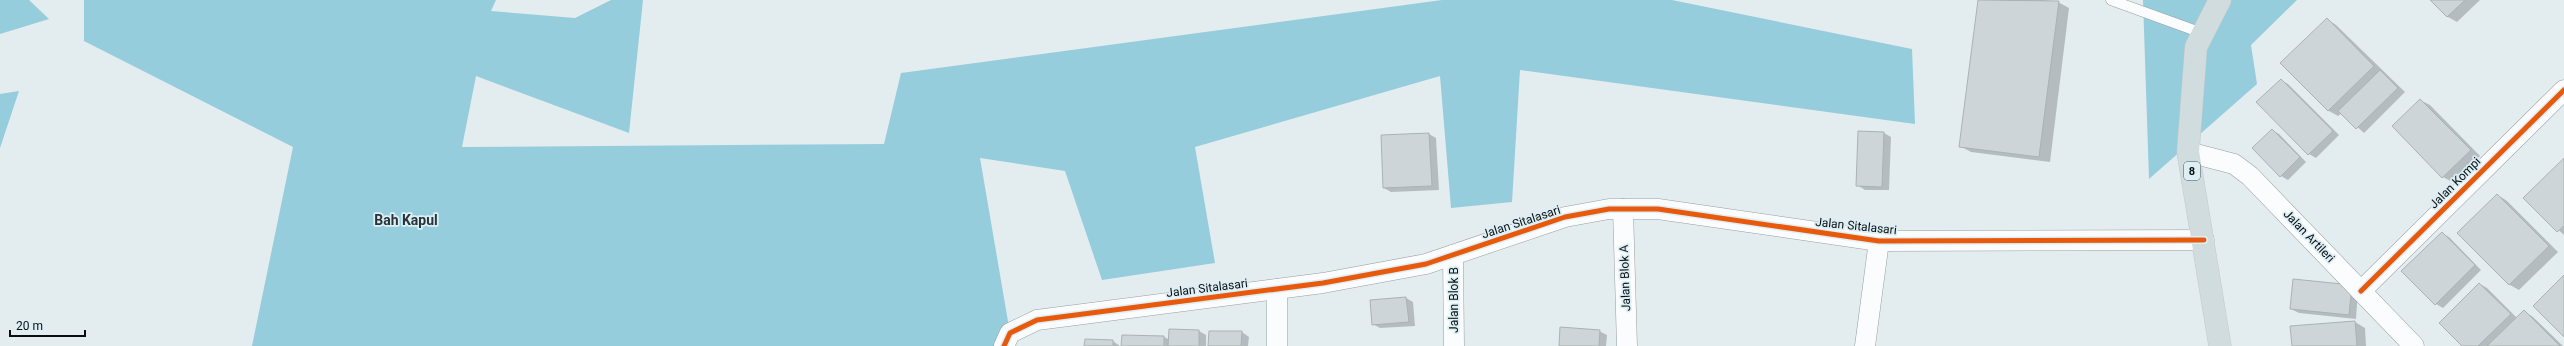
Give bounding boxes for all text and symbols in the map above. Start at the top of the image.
street label: Jalan Kompi [2427,154,2484,211]
road number: 8 [2184,162,2200,180]
street label: Jalan Sitalasari [1480,203,1562,241]
street label: Jalan Artileri [2281,207,2338,265]
district label: Bah Kapul [374,212,438,228]
street label: Jalan Sitalasari [1815,215,1898,237]
street label: Jalan Blok A [1617,244,1633,311]
street label: Jalan Blok B [1447,267,1461,333]
street label: Jalan Sitalasari [1166,276,1249,300]
scale bar [10,312,85,338]
text: 20 m [16,319,43,333]

